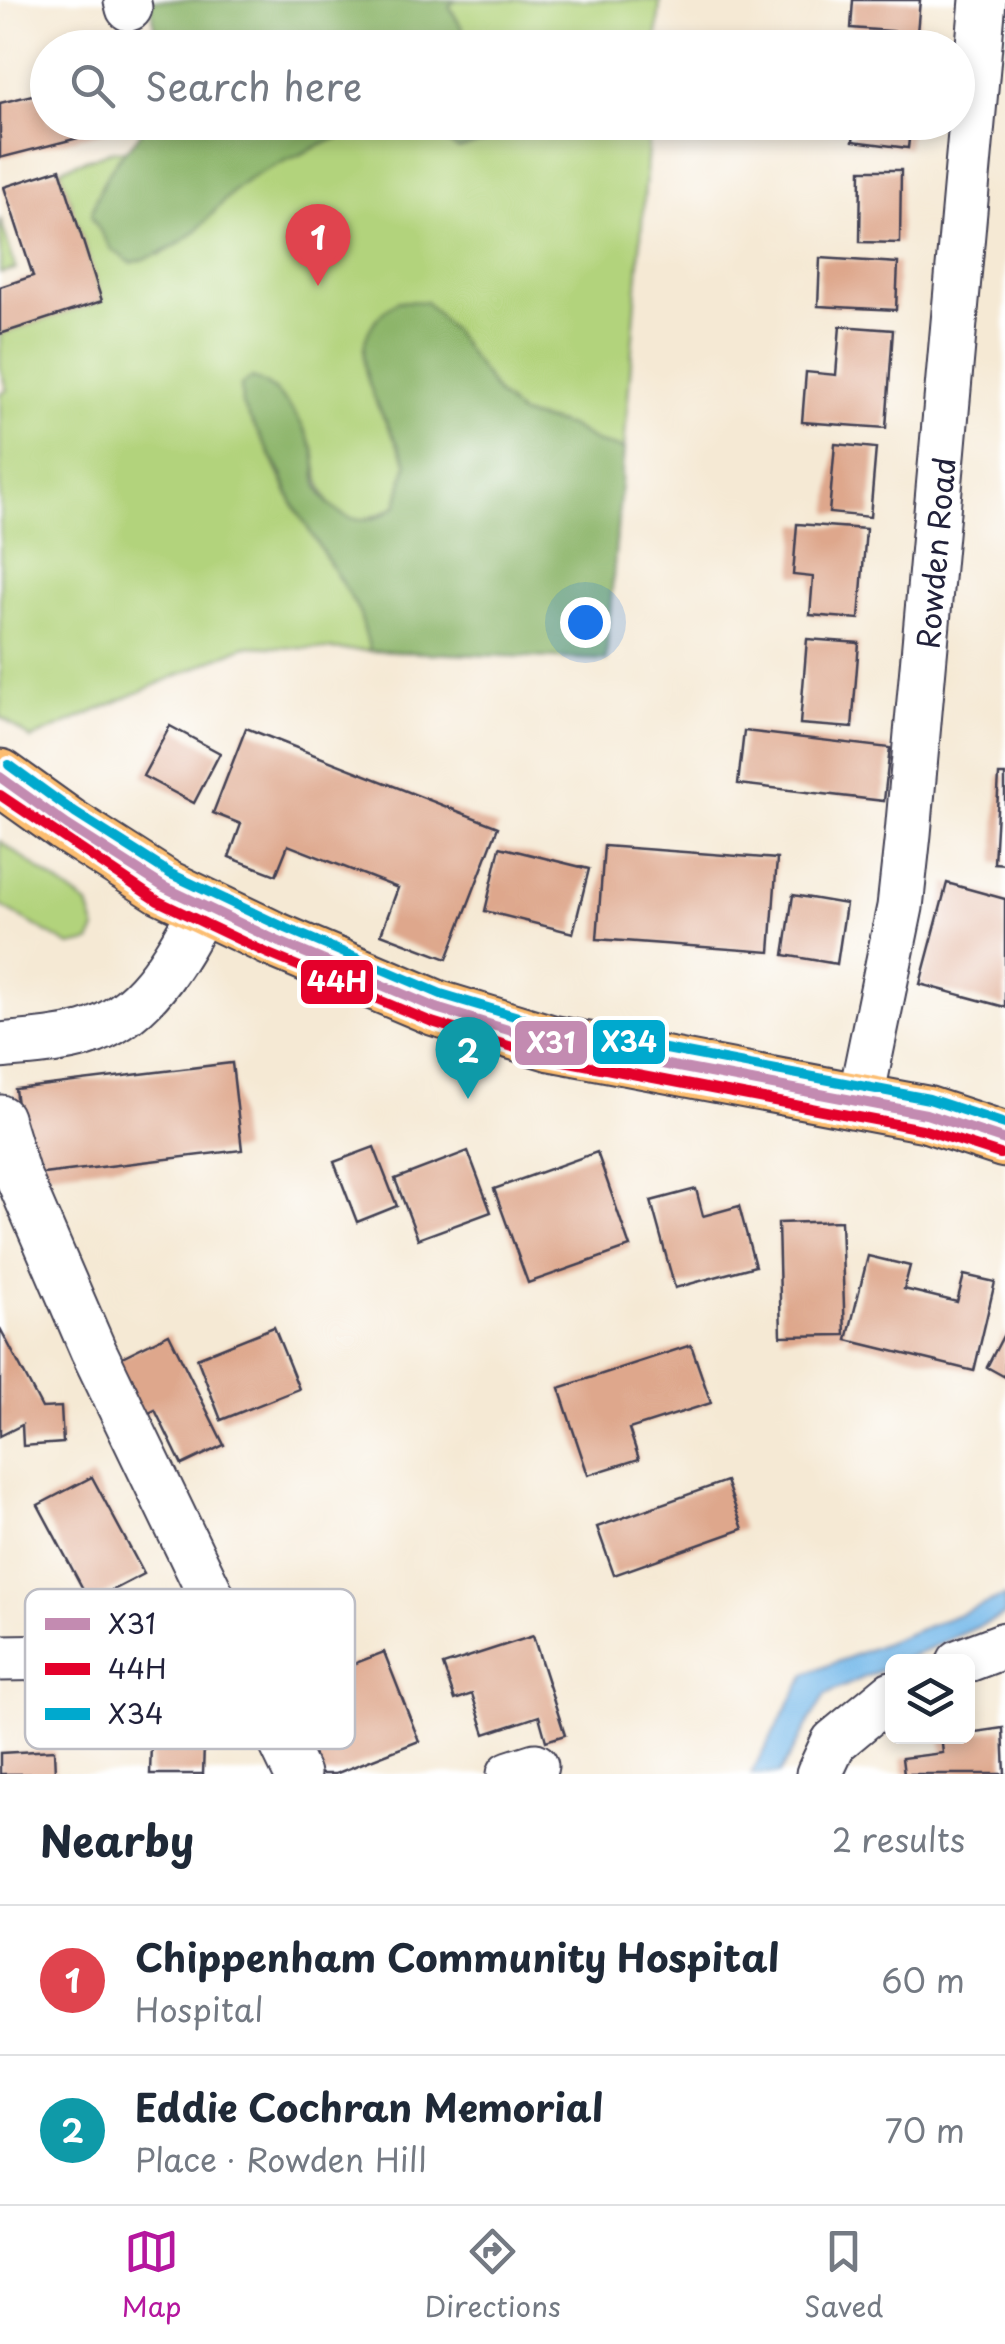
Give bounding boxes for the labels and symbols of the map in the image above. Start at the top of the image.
pin: 1 [286,204,350,286]
street label: Rowden Road [904,455,966,651]
your location [560,597,611,648]
line badge: 44H [299,958,375,1006]
text: 44H [307,959,367,1002]
pin: 2 [436,1016,500,1099]
line badge: X34 [591,1018,667,1066]
line badge: X31 [513,1019,589,1067]
text: X34 [600,1019,657,1062]
text: X31 [526,1020,575,1063]
legend [25,1589,355,1749]
text: X31 [108,1601,156,1644]
text: 44H [108,1646,167,1689]
text: X34 [108,1691,164,1734]

